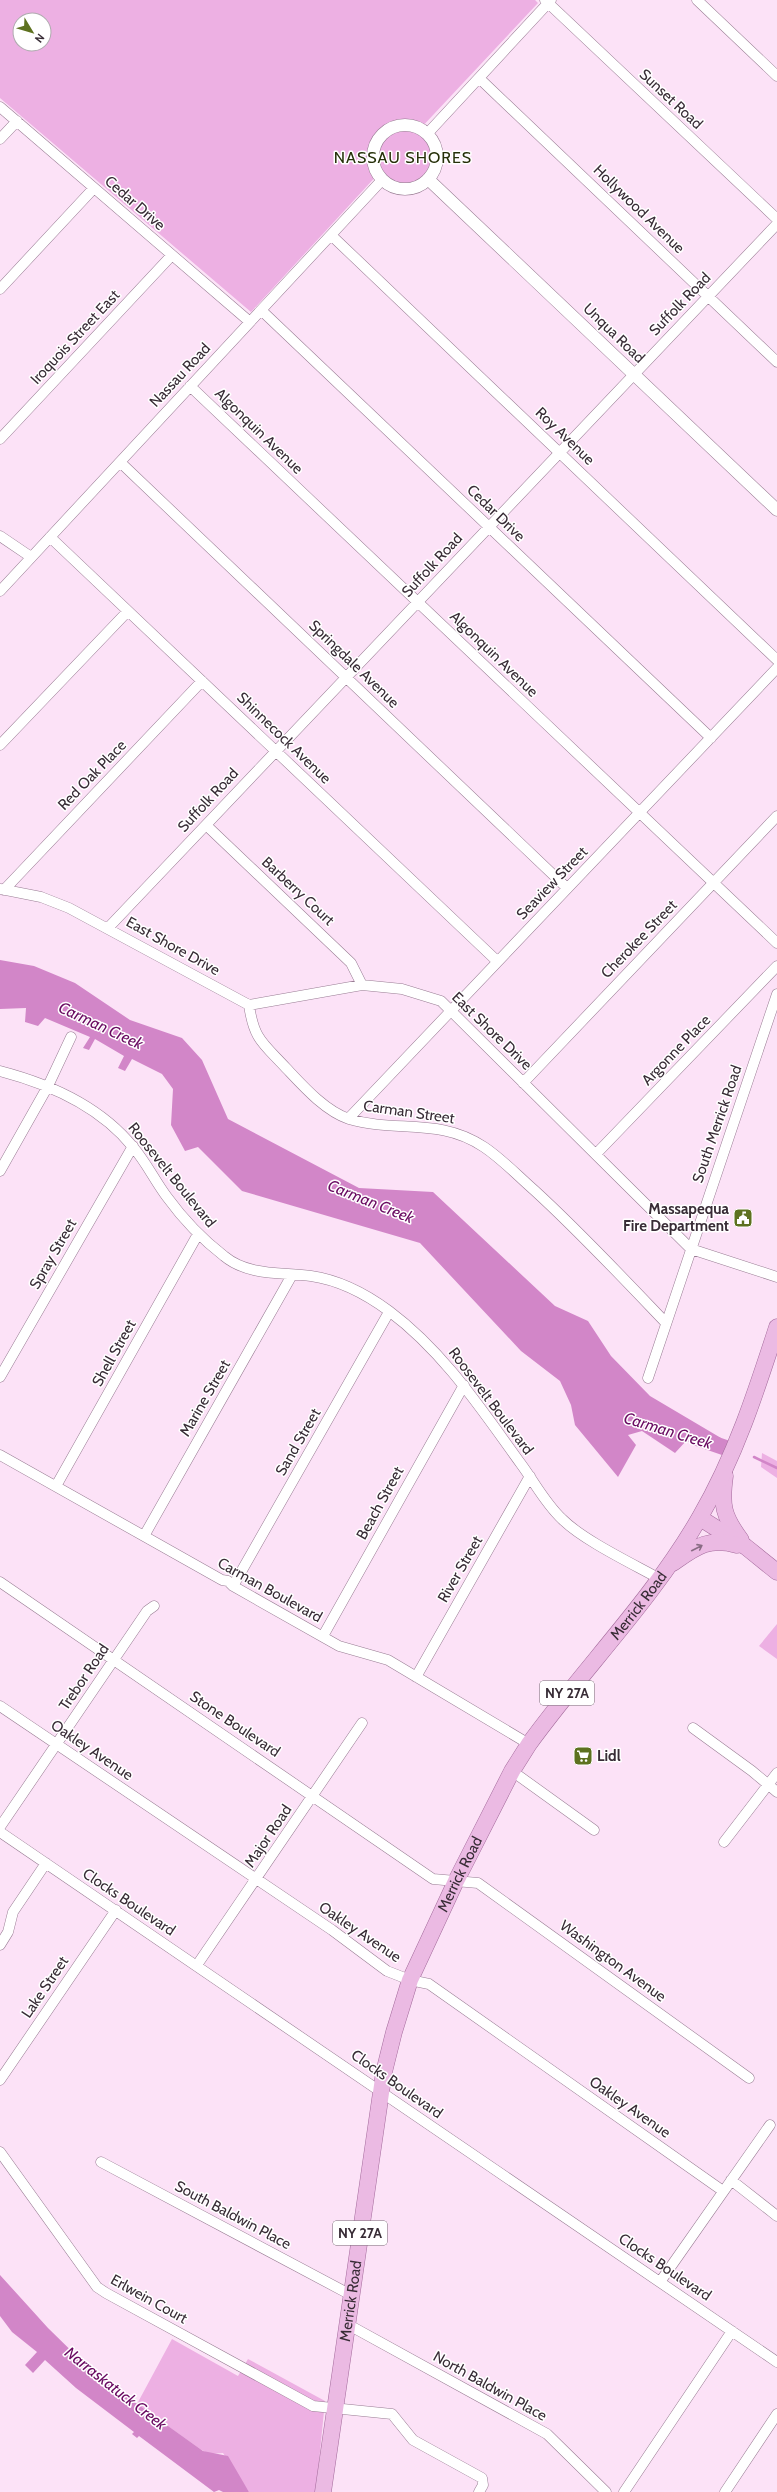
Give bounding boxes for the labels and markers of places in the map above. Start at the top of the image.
place label: Massapequa Fire Department [623,1200,730,1235]
public building icon: Massapequa Fire Department [732,1207,754,1229]
supermarket icon: Lidl [572,1745,594,1767]
place label: Lidl [597,1747,621,1765]

